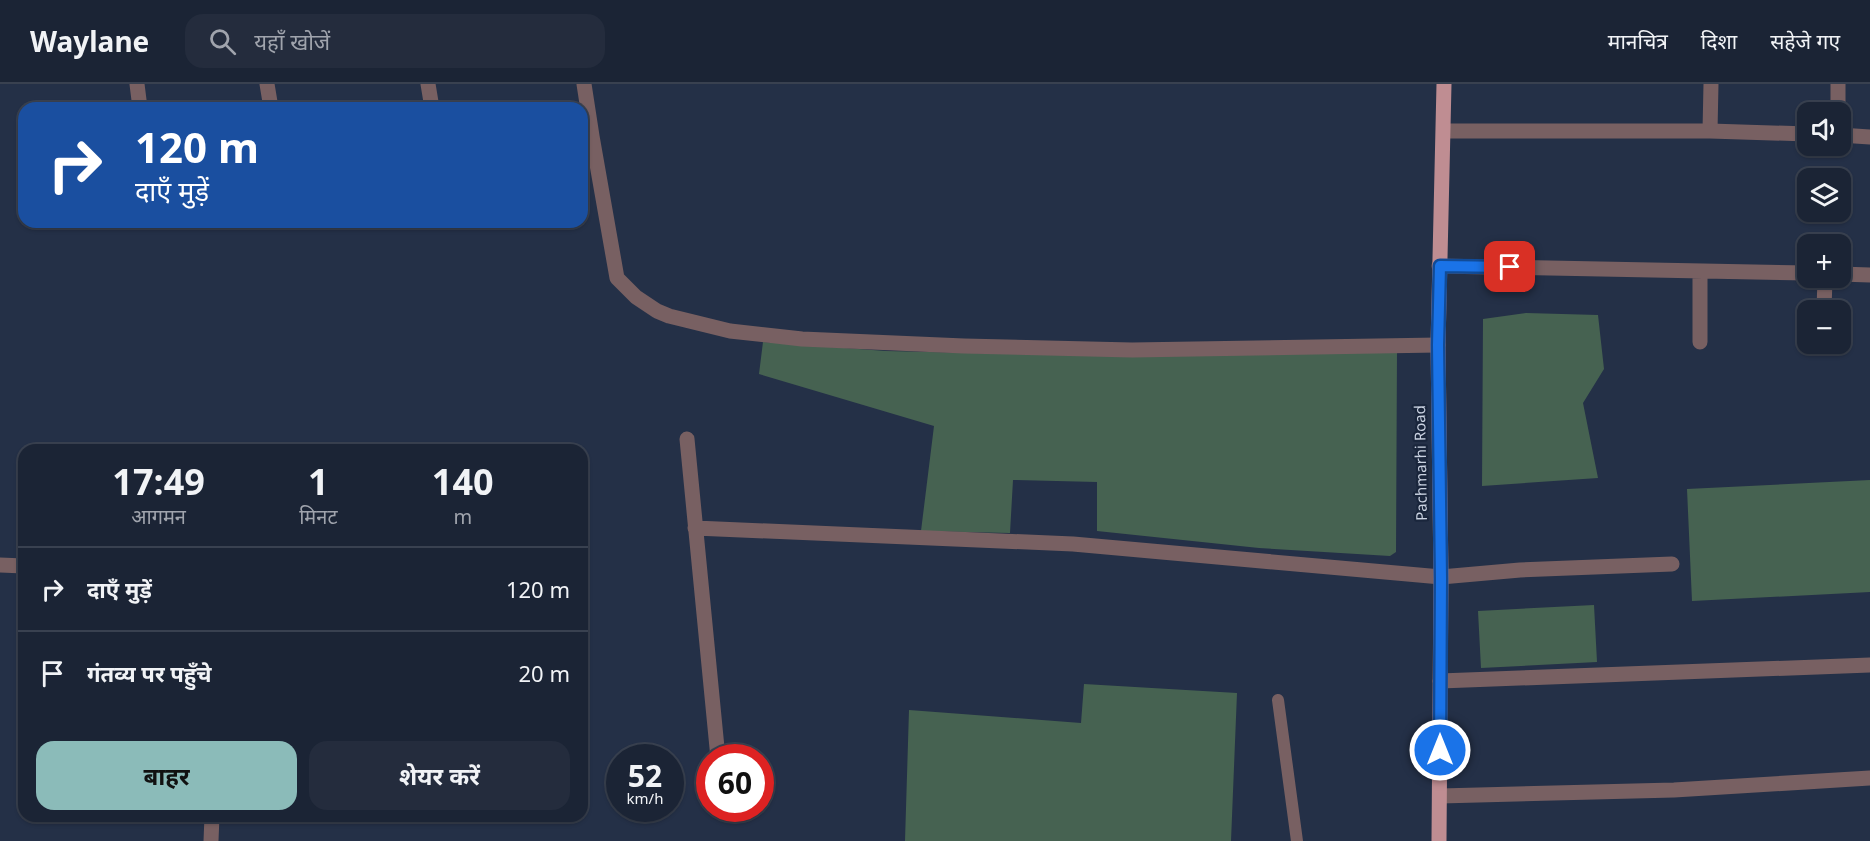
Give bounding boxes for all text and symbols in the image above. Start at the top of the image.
search box [185,14,605,68]
text: Waylane [30,22,149,60]
icon: search [206,25,239,58]
text: यहाँ खोजें [254,26,330,56]
text: मानचित्र [1608,27,1668,55]
text: दिशा [1701,27,1737,55]
text: सहेजे गए [1770,27,1840,55]
map controls [1797,102,1851,354]
button: sound [1797,102,1851,156]
text: 120 m [135,118,259,175]
icon: right [36,126,114,204]
button: layers [1797,168,1851,222]
text: दाएँ मुड़ें [135,172,209,209]
button: + [1797,234,1851,288]
pin [1484,241,1535,292]
icon: arrive [1493,250,1526,283]
button: − [1797,300,1851,354]
street label: Pachmarhi Road [1409,405,1431,521]
text: 17:49 [112,457,205,506]
text: 1 [308,457,329,506]
text: 140 [432,457,494,506]
text: आगमन [131,503,186,530]
text: मिनट [299,503,338,530]
text: m [453,503,472,530]
icon: right [36,573,69,606]
text: दाएँ मुड़ें [87,574,152,604]
text: 120 m [506,574,570,604]
icon: arrive [36,657,69,690]
text: गंतव्य पर पहुँचे [87,658,212,688]
text: 20 m [519,658,570,688]
position arrow [1408,718,1472,782]
button: बाहर [36,741,297,810]
button: शेयर करें [309,741,570,810]
speed limit sign: 60 [696,744,774,822]
text: 52 [628,755,662,796]
text: km/h [627,788,663,808]

